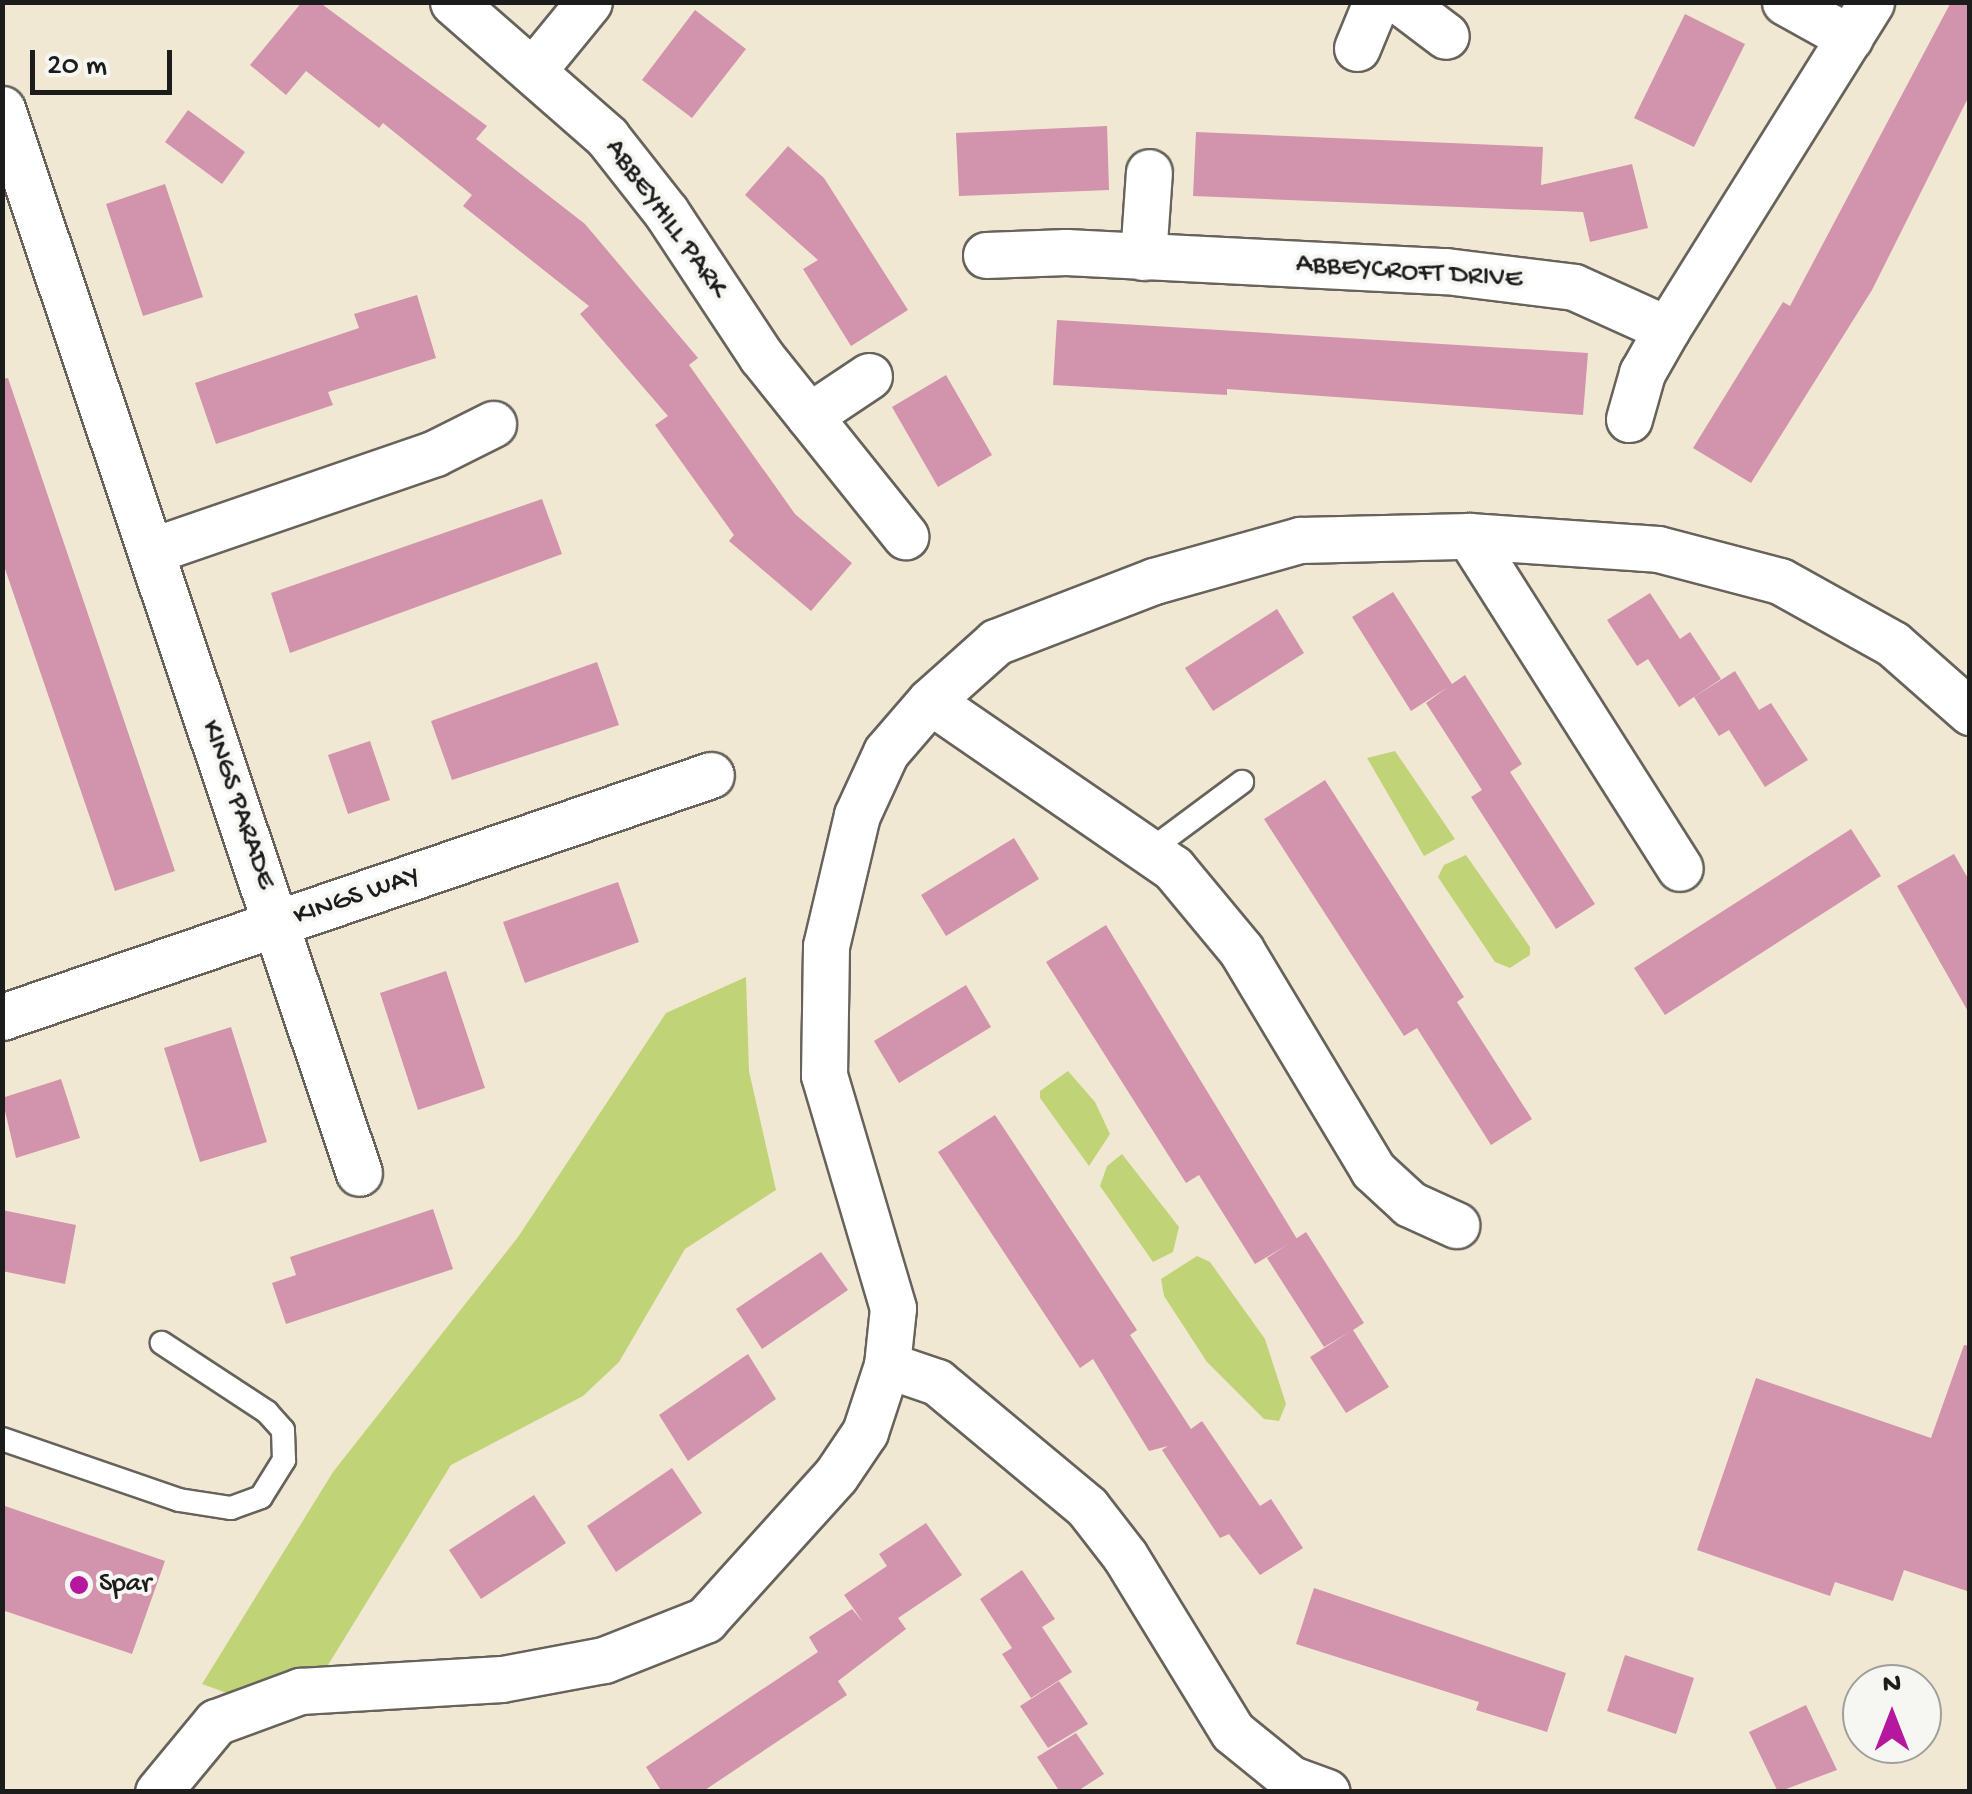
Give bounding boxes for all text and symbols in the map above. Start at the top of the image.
scale bar [35,30,178,92]
text: 20 m [47,50,107,85]
street label: ABBEYHILL PARK [596,133,734,305]
street label: ABBEYCROFT DRIVE [1295,248,1523,298]
street label: KINGS PARADE [192,716,282,894]
street label: KINGS WAY [290,860,424,934]
place label: Spar [99,1568,151,1602]
marker: Spar [68,1574,90,1596]
north arrow [1842,1664,1942,1764]
text: N [1883,1669,1901,1702]

